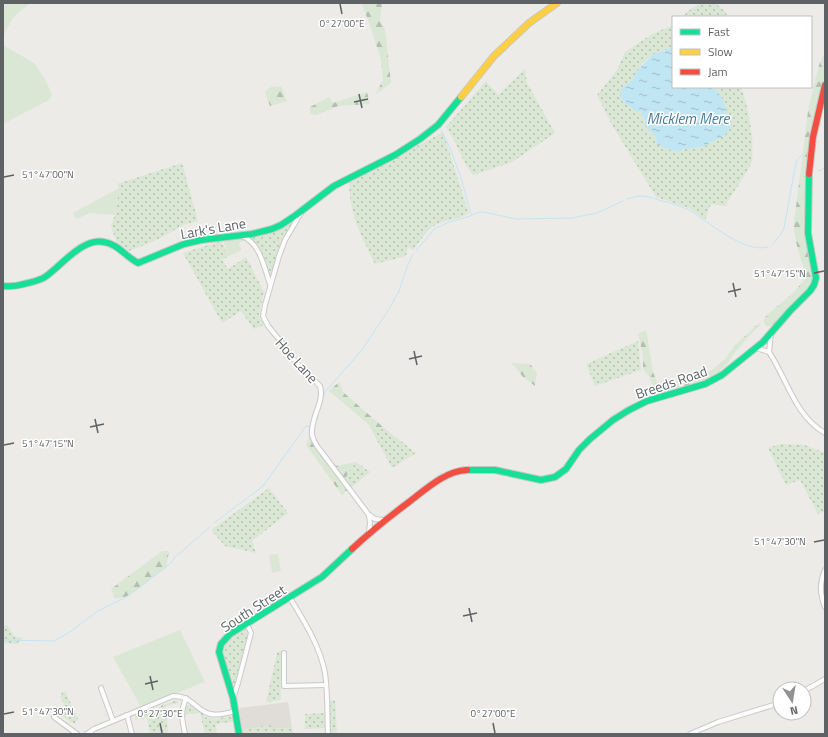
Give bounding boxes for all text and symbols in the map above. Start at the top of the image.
text: 0°27'00"E [320,16,365,31]
legend [672,16,812,88]
text: Fast [708,22,731,41]
text: Slow [708,42,733,61]
text: Jam [708,62,728,81]
water label: Micklem Mere [647,107,730,130]
text: 51°47'00"N [22,167,74,182]
street label: Lark's Lane [179,212,247,244]
text: 51°47'15"N [754,266,806,281]
street label: Hoe Lane [271,332,323,388]
street label: Breeds Road [632,360,710,404]
text: 51°47'15"N [22,436,74,451]
text: 51°47'30"N [754,534,806,549]
street label: South Street [216,579,290,637]
north arrow [772,681,812,721]
text: N [789,702,799,719]
text: 51°47'30"N [22,704,74,719]
text: 0°27'30"E [138,706,183,721]
text: 0°27'00"E [471,706,516,721]

